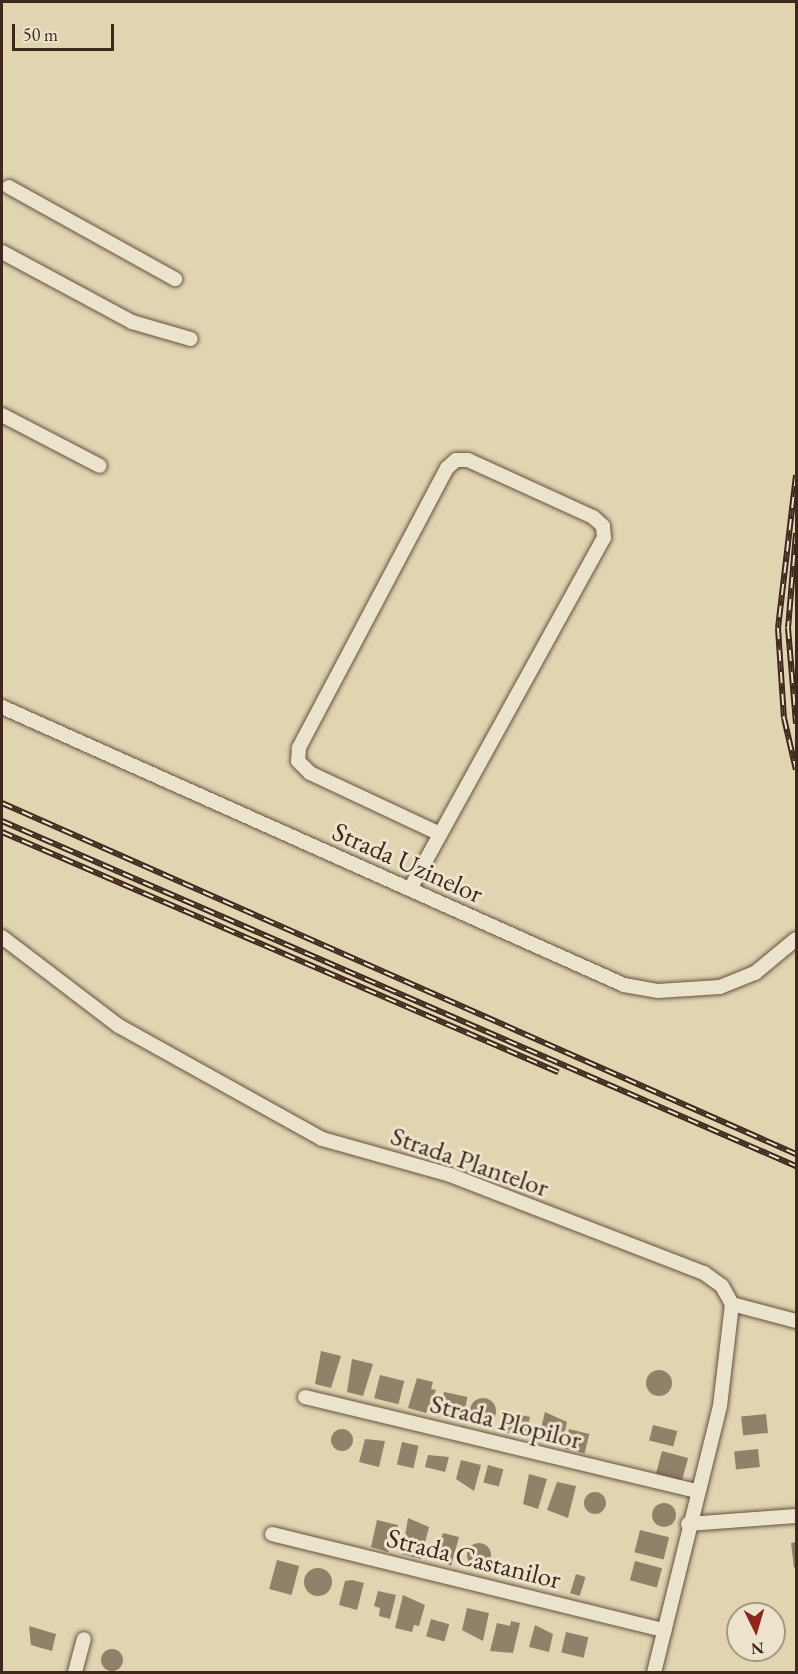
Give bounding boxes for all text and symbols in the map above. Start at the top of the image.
scale bar [15,12,117,50]
text: 50 m [23,23,58,46]
street label: Strada Uzinelor [328,814,488,910]
street label: Strada Plantelor [387,1119,553,1203]
street label: Strada Plopilor [427,1387,585,1455]
street label: Strada Castanilor [384,1521,564,1595]
north arrow [726,1602,786,1662]
text: N [750,1637,765,1659]

